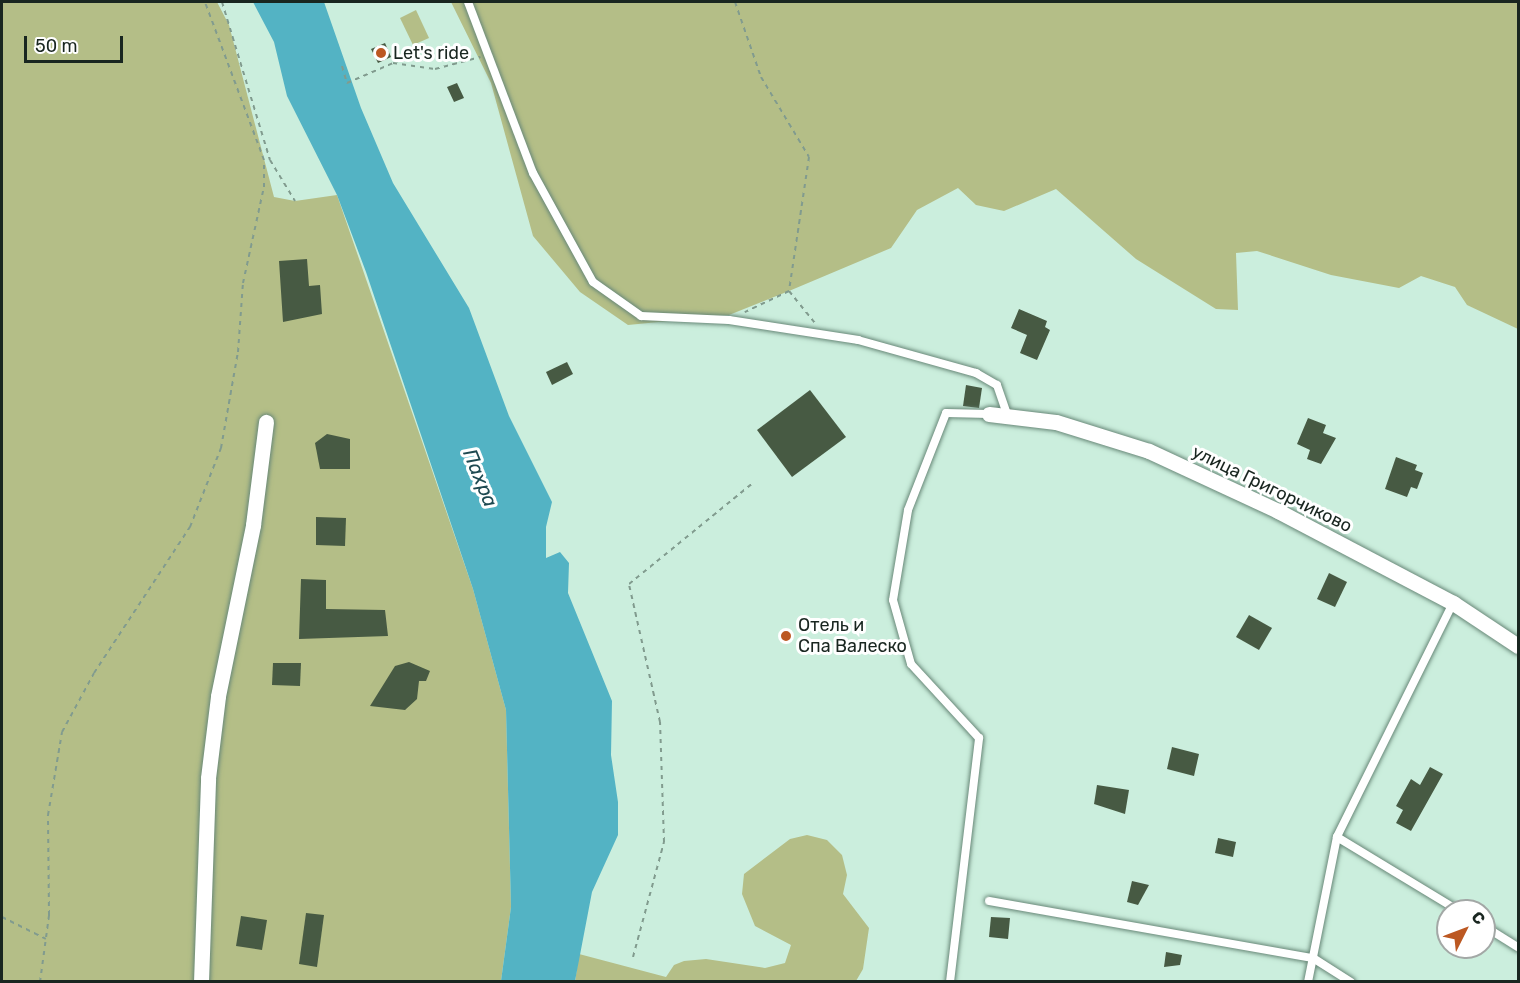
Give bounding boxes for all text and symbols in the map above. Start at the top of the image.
scale bar [27,24,126,62]
text: 50 m [35,35,78,57]
place label: Let's ride [393,42,469,64]
marker: Let's ride [374,46,388,60]
street label: улица Григорчиково [1189,441,1355,537]
water label: Пахра [458,446,502,510]
place label: Отель и Спа Валеско [798,615,907,658]
marker: Отель и Спа Валеско [779,629,793,643]
north arrow [1436,899,1496,959]
text: С [1467,907,1489,928]

